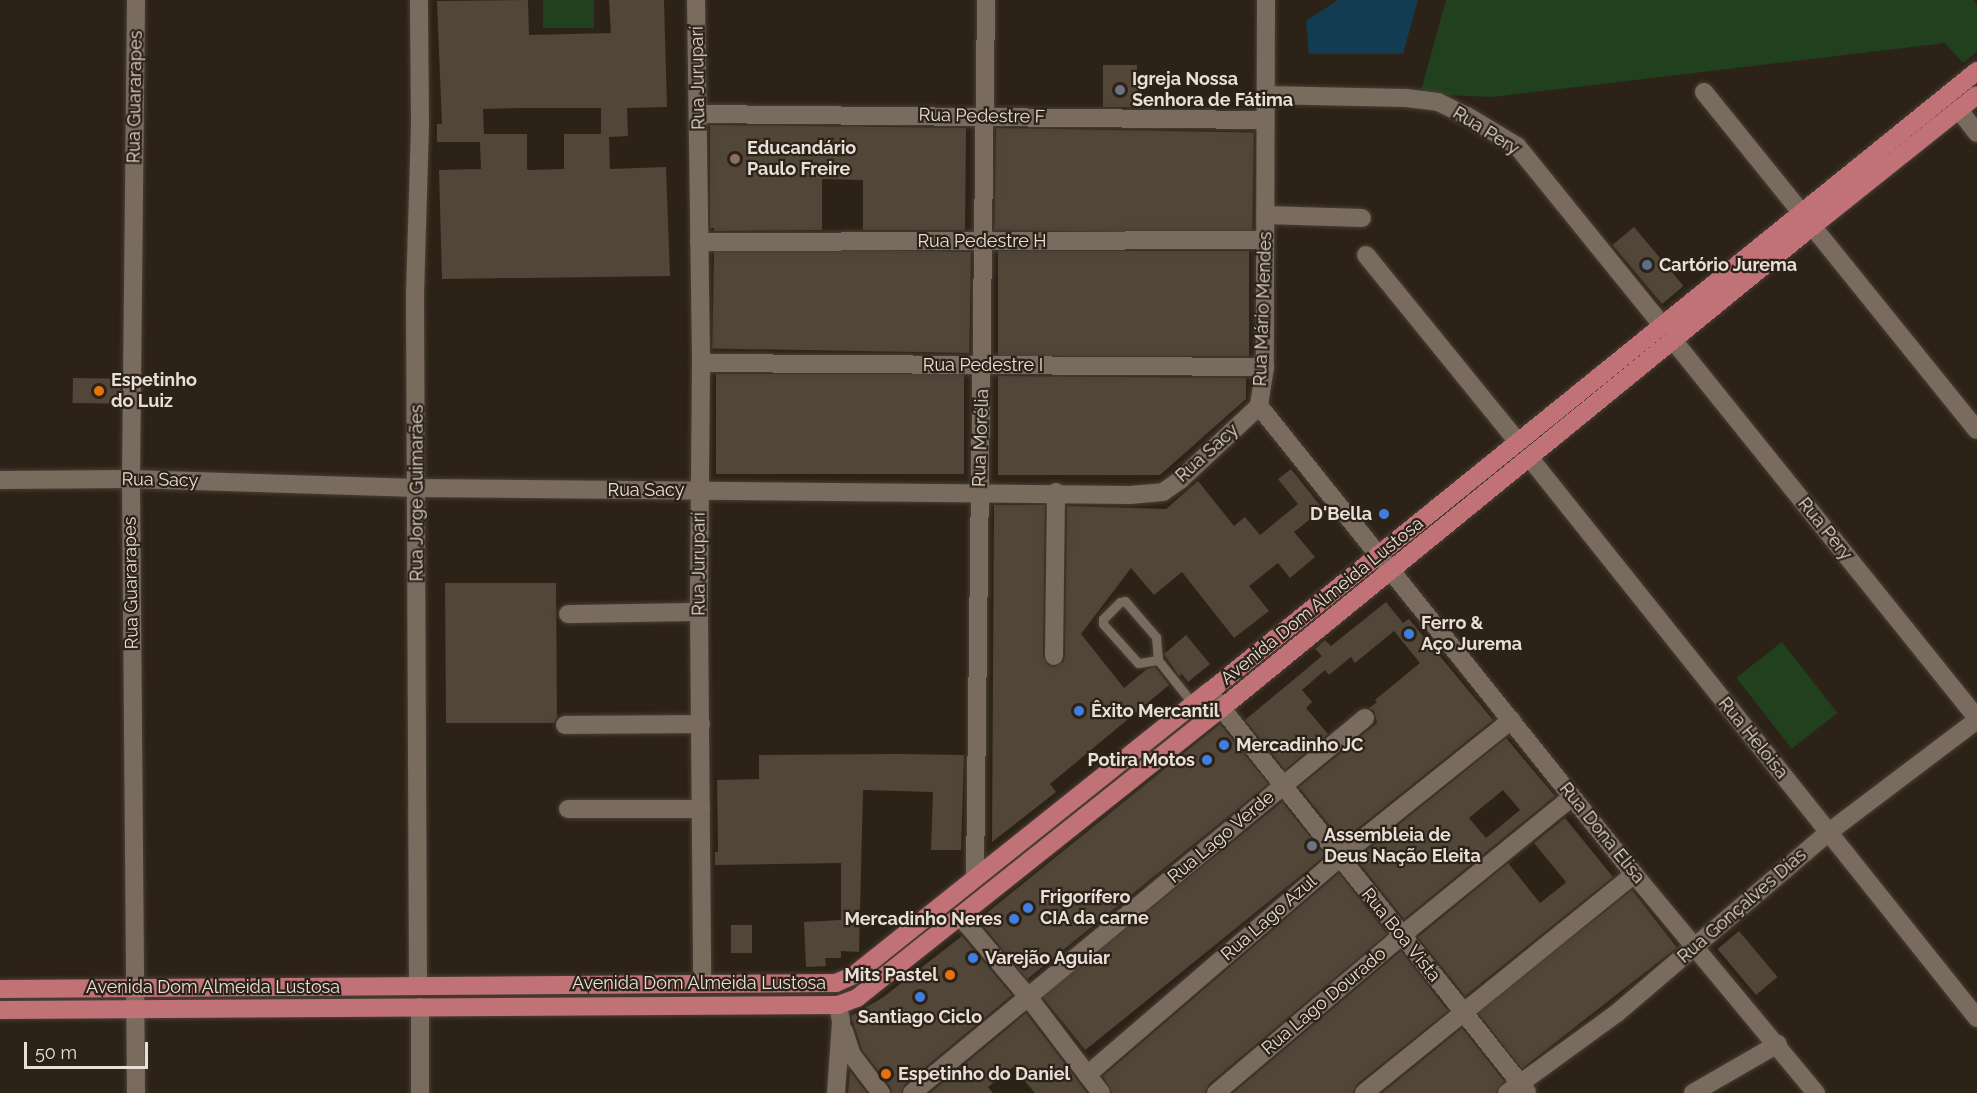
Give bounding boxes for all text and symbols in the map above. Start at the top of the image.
street label: Rua Juruparí [686,26,710,130]
street label: Rua Guararapes [123,30,147,164]
place label: Igreja Nossa Senhora de Fátima [1132,69,1293,112]
marker: Igreja Nossa Senhora de Fátima [1113,83,1127,97]
street label: Rua Pery [1449,102,1523,160]
street label: Rua Pedestre F [919,104,1045,128]
place label: Educandário Paulo Freire [747,138,856,180]
marker: Educandário Paulo Freire [728,152,742,166]
street label: Rua Pedestre H [917,230,1047,252]
street label: Rua Mário Mendes [1250,231,1276,387]
place label: Cartório Jurema [1659,254,1798,276]
marker: Cartório Jurema [1640,258,1654,272]
street label: Rua Pedestre I [923,354,1043,376]
place label: Espetinho do Luiz [111,370,197,412]
marker: Espetinho do Luiz [92,384,106,398]
street label: Rua Morélia [968,389,994,487]
street label: Rua Jorge Guimarães [406,404,428,582]
street label: Rua Sacy [1171,419,1243,487]
street label: Rua Sacy [121,469,199,491]
street label: Rua Sacy [608,479,684,501]
street label: Rua Pery [1793,493,1857,565]
place label: D'Bella [1310,503,1372,525]
marker: D'Bella [1377,507,1391,521]
street label: Rua Juruparí [688,512,710,616]
street label: Avenida Dom Almeida Lustosa [1216,512,1428,690]
street label: Rua Guararapes [119,516,143,650]
place label: Ferro & Aço Jurema [1421,613,1523,656]
marker: Ferro & Aço Jurema [1402,627,1416,641]
street label: Rua Heloisa [1714,693,1792,783]
place label: Êxito Mercantil [1091,700,1220,722]
marker: Êxito Mercantil [1072,704,1086,718]
place label: Mercadinho JC [1236,734,1364,756]
marker: Mercadinho JC [1217,738,1231,752]
place label: Potira Motos [1087,749,1195,771]
marker: Potira Motos [1200,753,1214,767]
street label: Rua Dona Elisa [1555,778,1649,888]
street label: Rua Lago Verde [1163,786,1279,888]
place label: Assembleia de Deus Nação Eleita [1324,825,1481,868]
marker: Assembleia de Deus Nação Eleita [1305,839,1319,853]
street label: Rua Gonçalves Días [1673,844,1811,968]
street label: Rua Lago Azul [1217,870,1321,966]
street label: Rua Boa Vista [1357,884,1445,986]
place label: Frigorífero CIA da carne [1040,887,1149,930]
marker: Frigorífero CIA da carne [1021,901,1035,915]
place label: Mercadinho Neres [844,908,1002,930]
marker: Mercadinho Neres [1007,912,1021,926]
street label: Rua Lago Dourado [1257,943,1391,1059]
place label: Varejão Aguiar [985,947,1111,969]
marker: Varejão Aguiar [966,951,980,965]
place label: Mits Pastel [844,964,938,986]
marker: Mits Pastel [943,968,957,982]
street label: Avenida Dom Almeida Lustosa [572,972,826,994]
street label: Avenida Dom Almeida Lustosa [86,976,340,998]
marker: Santiago Ciclo [913,990,927,1004]
place label: Santiago Ciclo [858,1006,982,1028]
scale bar [27,1030,152,1068]
text: 50 m [35,1042,77,1063]
place label: Espetinho do Daniel [898,1063,1070,1085]
marker: Espetinho do Daniel [879,1067,893,1081]

